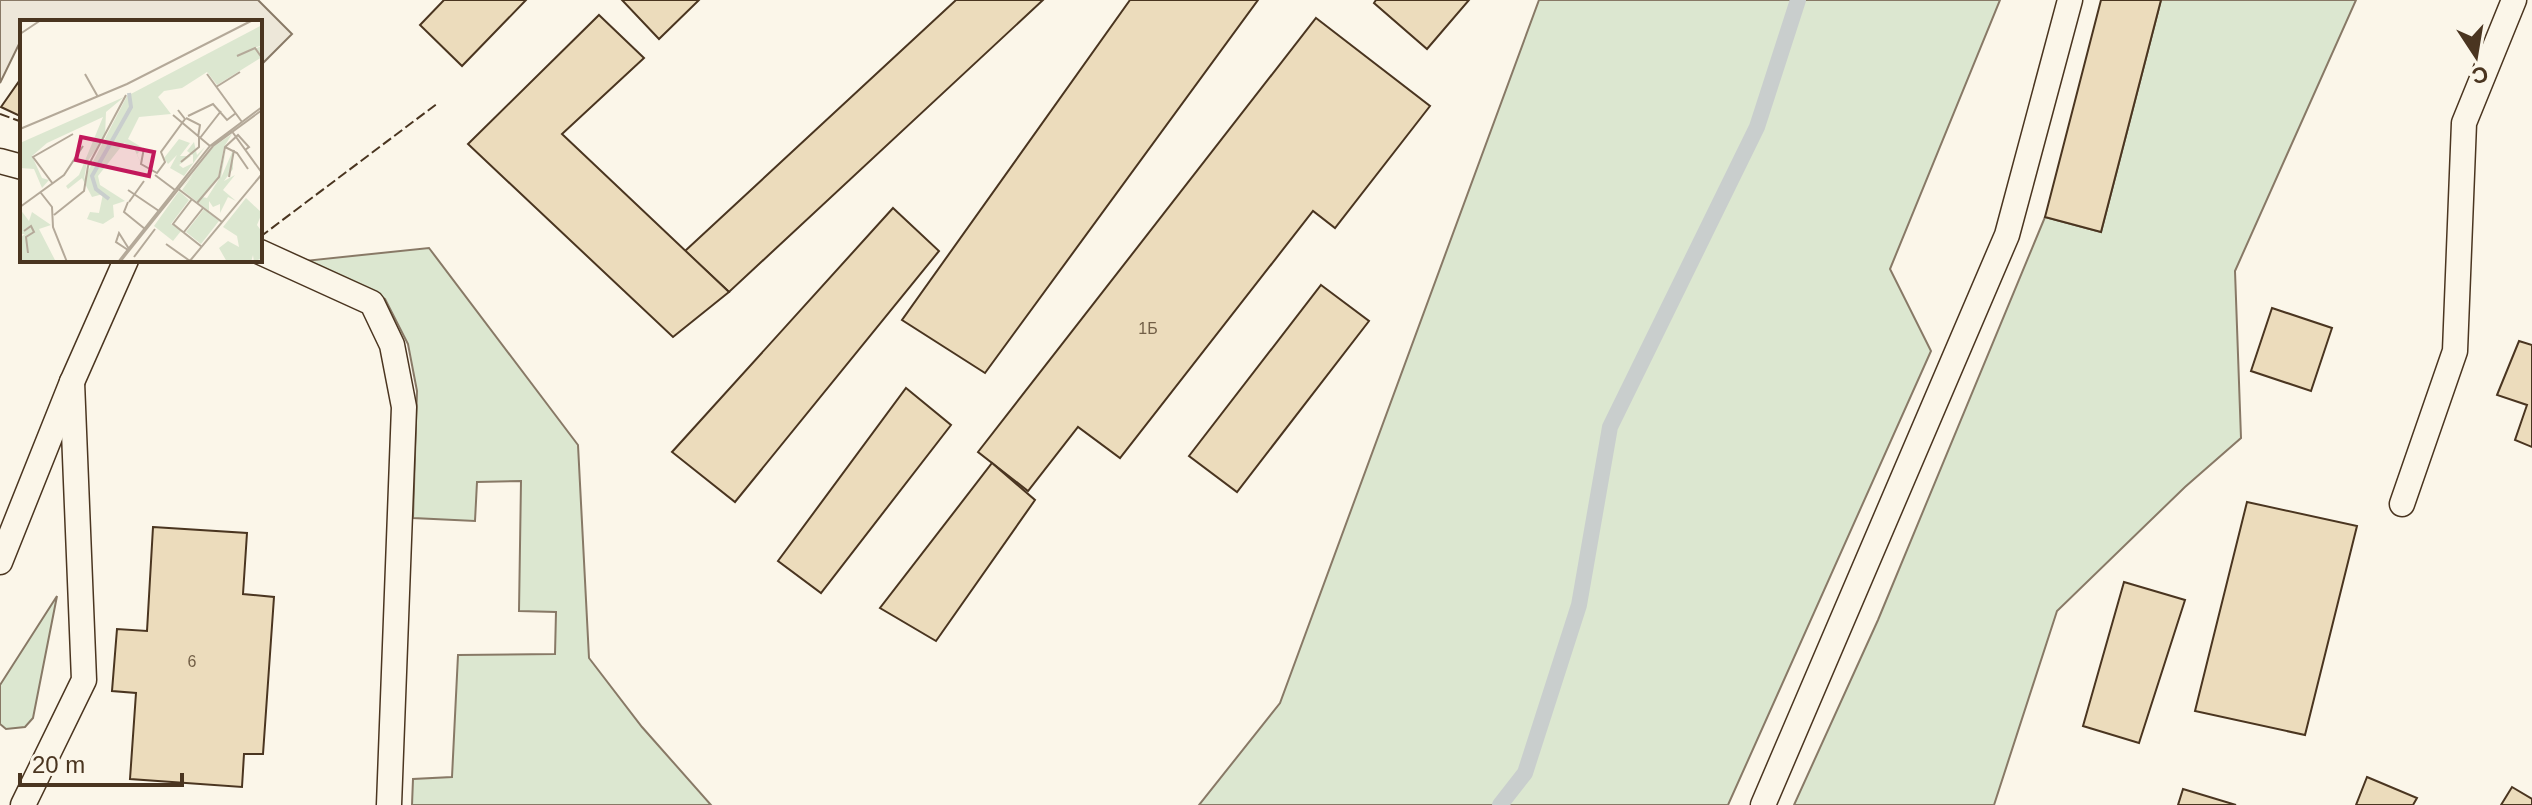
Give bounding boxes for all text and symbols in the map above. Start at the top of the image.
north arrow [2436,16,2516,96]
inset map [20,20,262,262]
text: С [2470,61,2490,89]
house number: 1Б [1138,320,1158,337]
house number: 6 [188,653,197,670]
scale bar [20,737,182,787]
text: 20 m [32,751,85,778]

